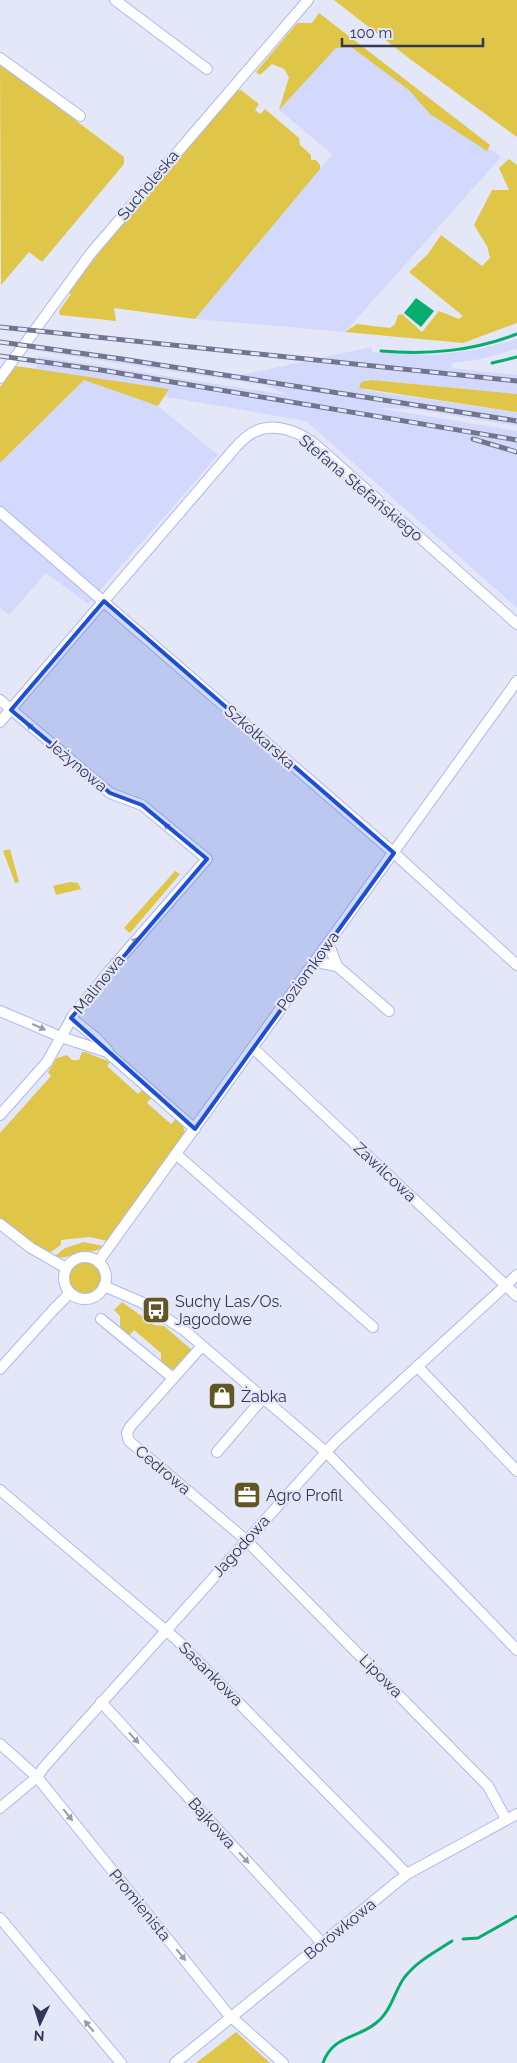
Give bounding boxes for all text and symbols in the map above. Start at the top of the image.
scale bar [342,15,483,47]
text: 100 m [350,24,392,42]
street label: Sucholeska [113,146,183,224]
street label: Stefana Stefańskiego [295,431,427,545]
street label: Szkółkarska [221,701,299,773]
one-way arrow [26,722,39,733]
street label: Jeżynowa [43,734,111,796]
one-way arrow [163,822,176,833]
street label: Poziomkowa [273,928,343,1014]
one-way arrow [127,938,139,950]
street label: Malinowa [69,951,129,1017]
one-way arrow [32,1024,46,1032]
street label: Zawilcowa [350,1138,420,1206]
place label: Suchy Las/Os. Jagodowe [175,1292,282,1329]
bus stop icon: Suchy Las/Os. Jagodowe [141,1295,171,1325]
shop icon: Żabka [207,1381,237,1411]
place label: Żabka [241,1386,287,1406]
street label: Cedrowa [131,1441,195,1499]
office icon: Agro Profil [232,1480,262,1510]
place label: Agro Profil [266,1486,343,1505]
street label: Jagodowa [208,1511,274,1581]
street label: Sasankowa [175,1638,247,1710]
street label: Lipowa [355,1650,407,1702]
one-way arrow [128,1732,140,1744]
street label: Bajkowa [184,1794,240,1852]
one-way arrow [63,1808,74,1821]
one-way arrow [238,1851,250,1863]
street label: Promienista [105,1865,175,1945]
street label: Borówkowa [300,1894,380,1964]
one-way arrow [176,1948,187,1961]
north arrow [15,1998,65,2048]
one-way arrow [83,2020,95,2032]
text: N [33,2028,45,2044]

